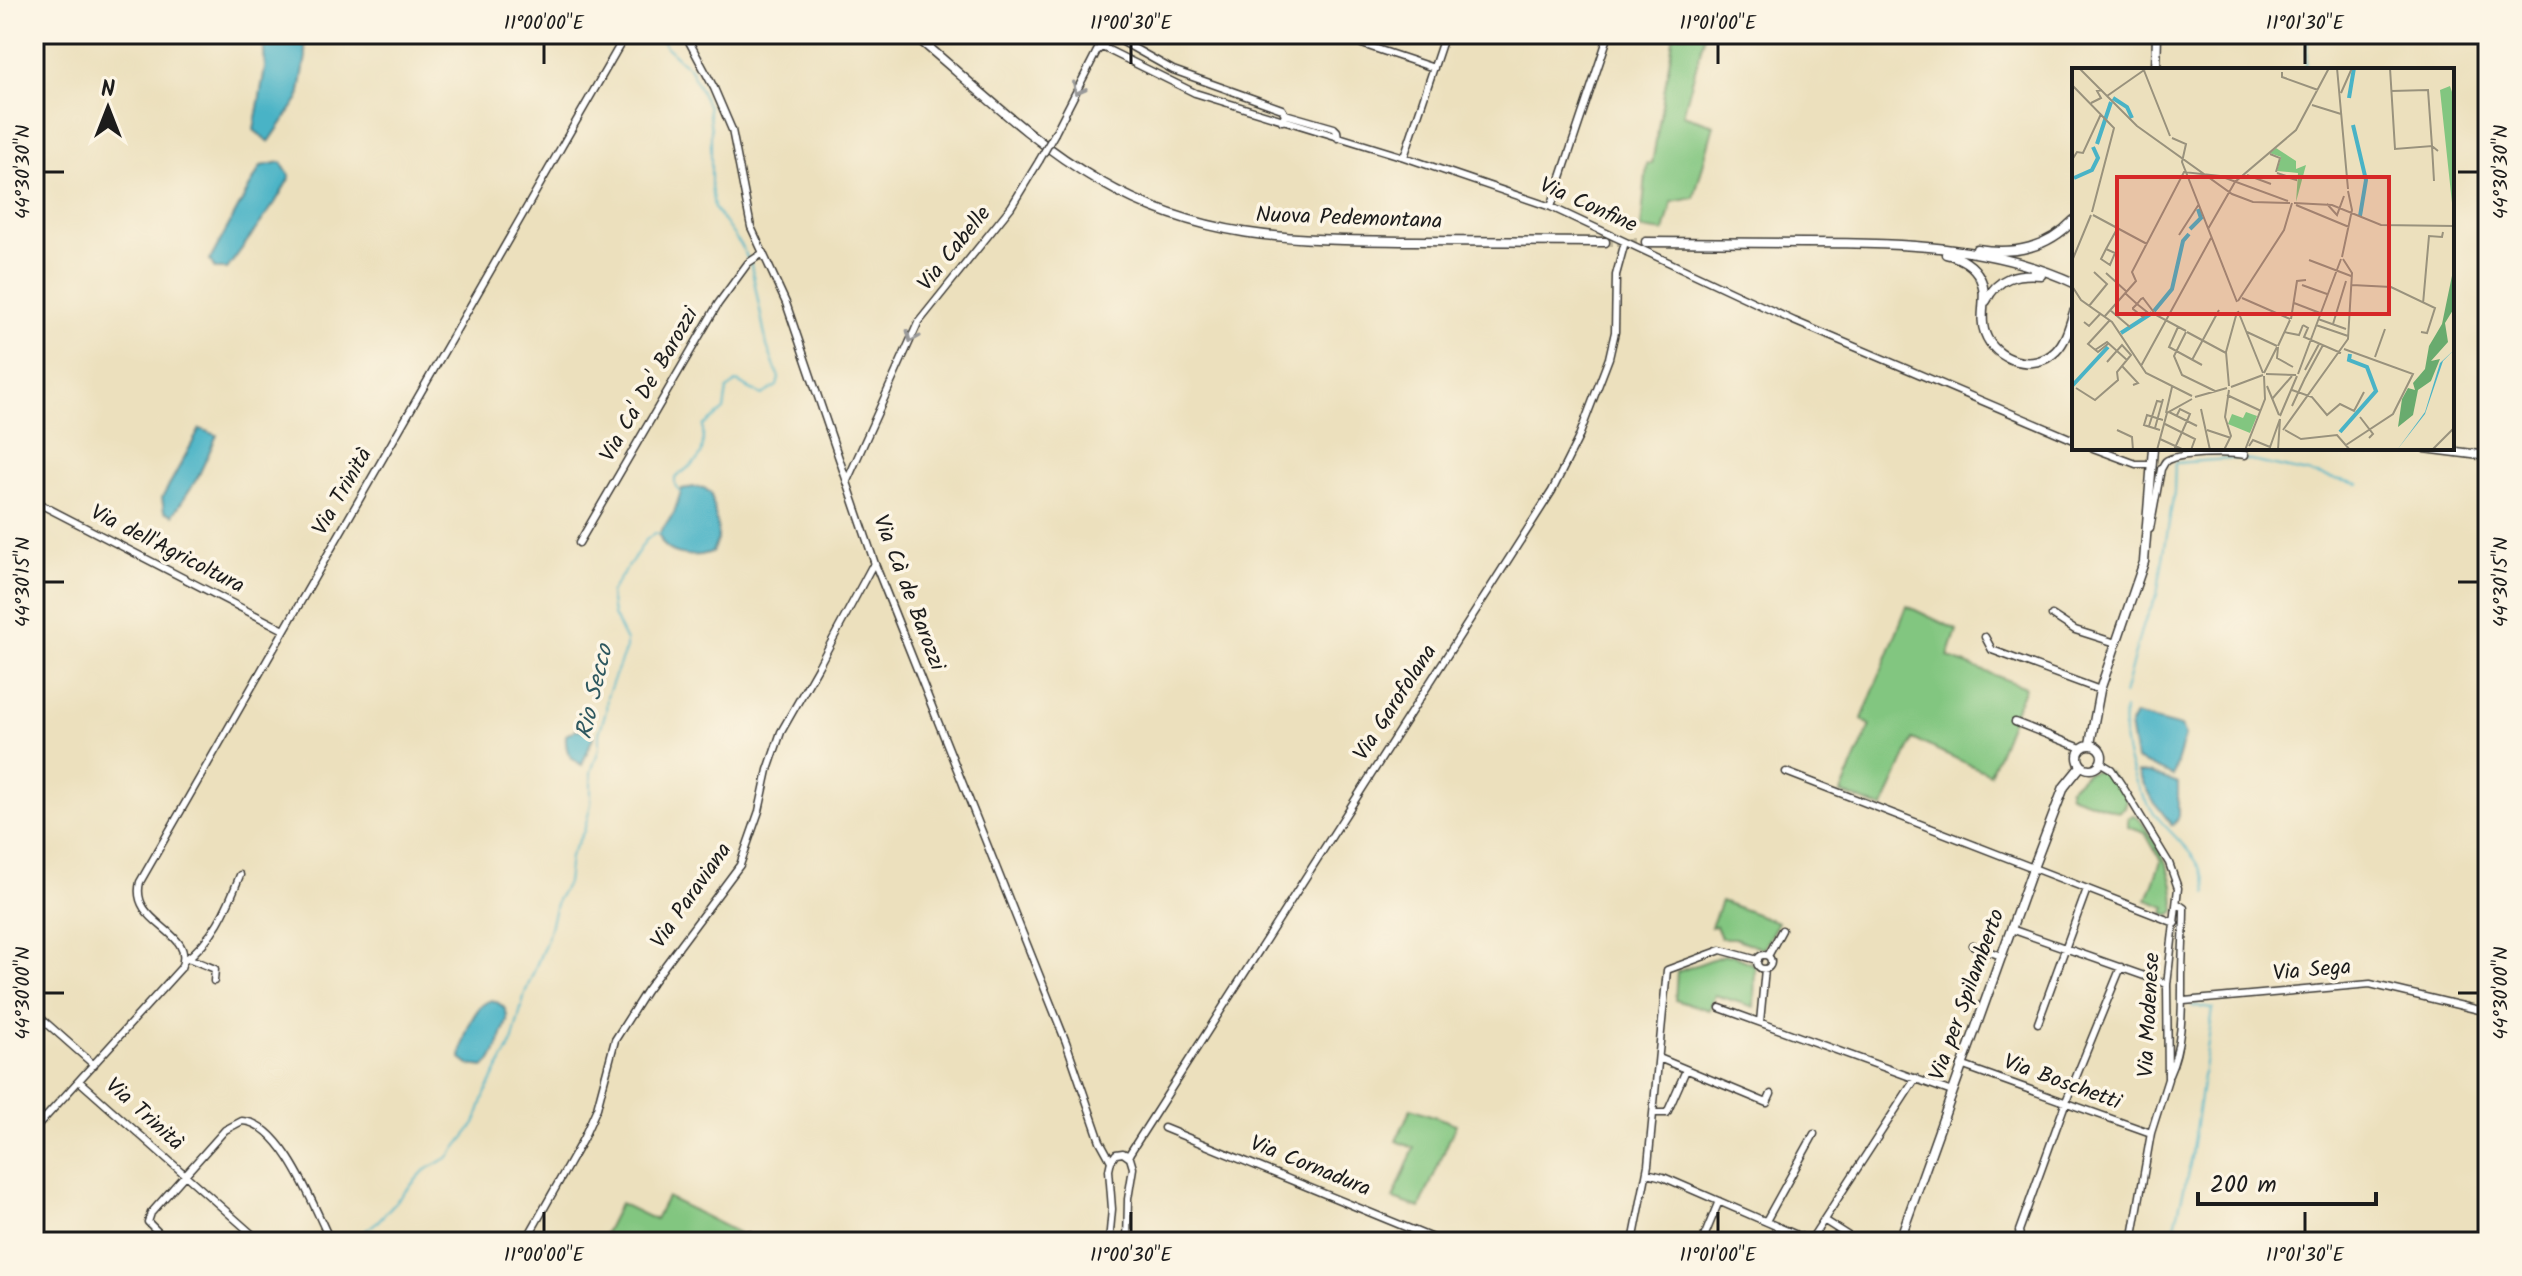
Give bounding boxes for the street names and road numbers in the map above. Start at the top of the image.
street label: Via Confine [1533,169,1643,243]
street label: Via Cabelle [909,198,1001,300]
street label: Nuova Pedemontana [1255,198,1443,240]
street label: Via Ca' De' Barozzi [591,300,709,469]
street label: Via Trinità [304,442,382,542]
street label: Via dell'Agricoltura [84,496,250,604]
street label: Via Cà de Barozzi [862,510,954,677]
street label: Via Garofolana [1345,638,1447,768]
street label: Via Paraviana [642,836,742,956]
street label: Via per Spilamberto [1921,904,2015,1086]
street label: Via Sega [2271,950,2353,992]
street label: Via Modenese [2129,951,2171,1078]
street label: Via Boschetti [1998,1045,2127,1121]
street label: Via Trinità [97,1070,191,1160]
street label: Via Cornadura [1244,1127,1376,1207]

